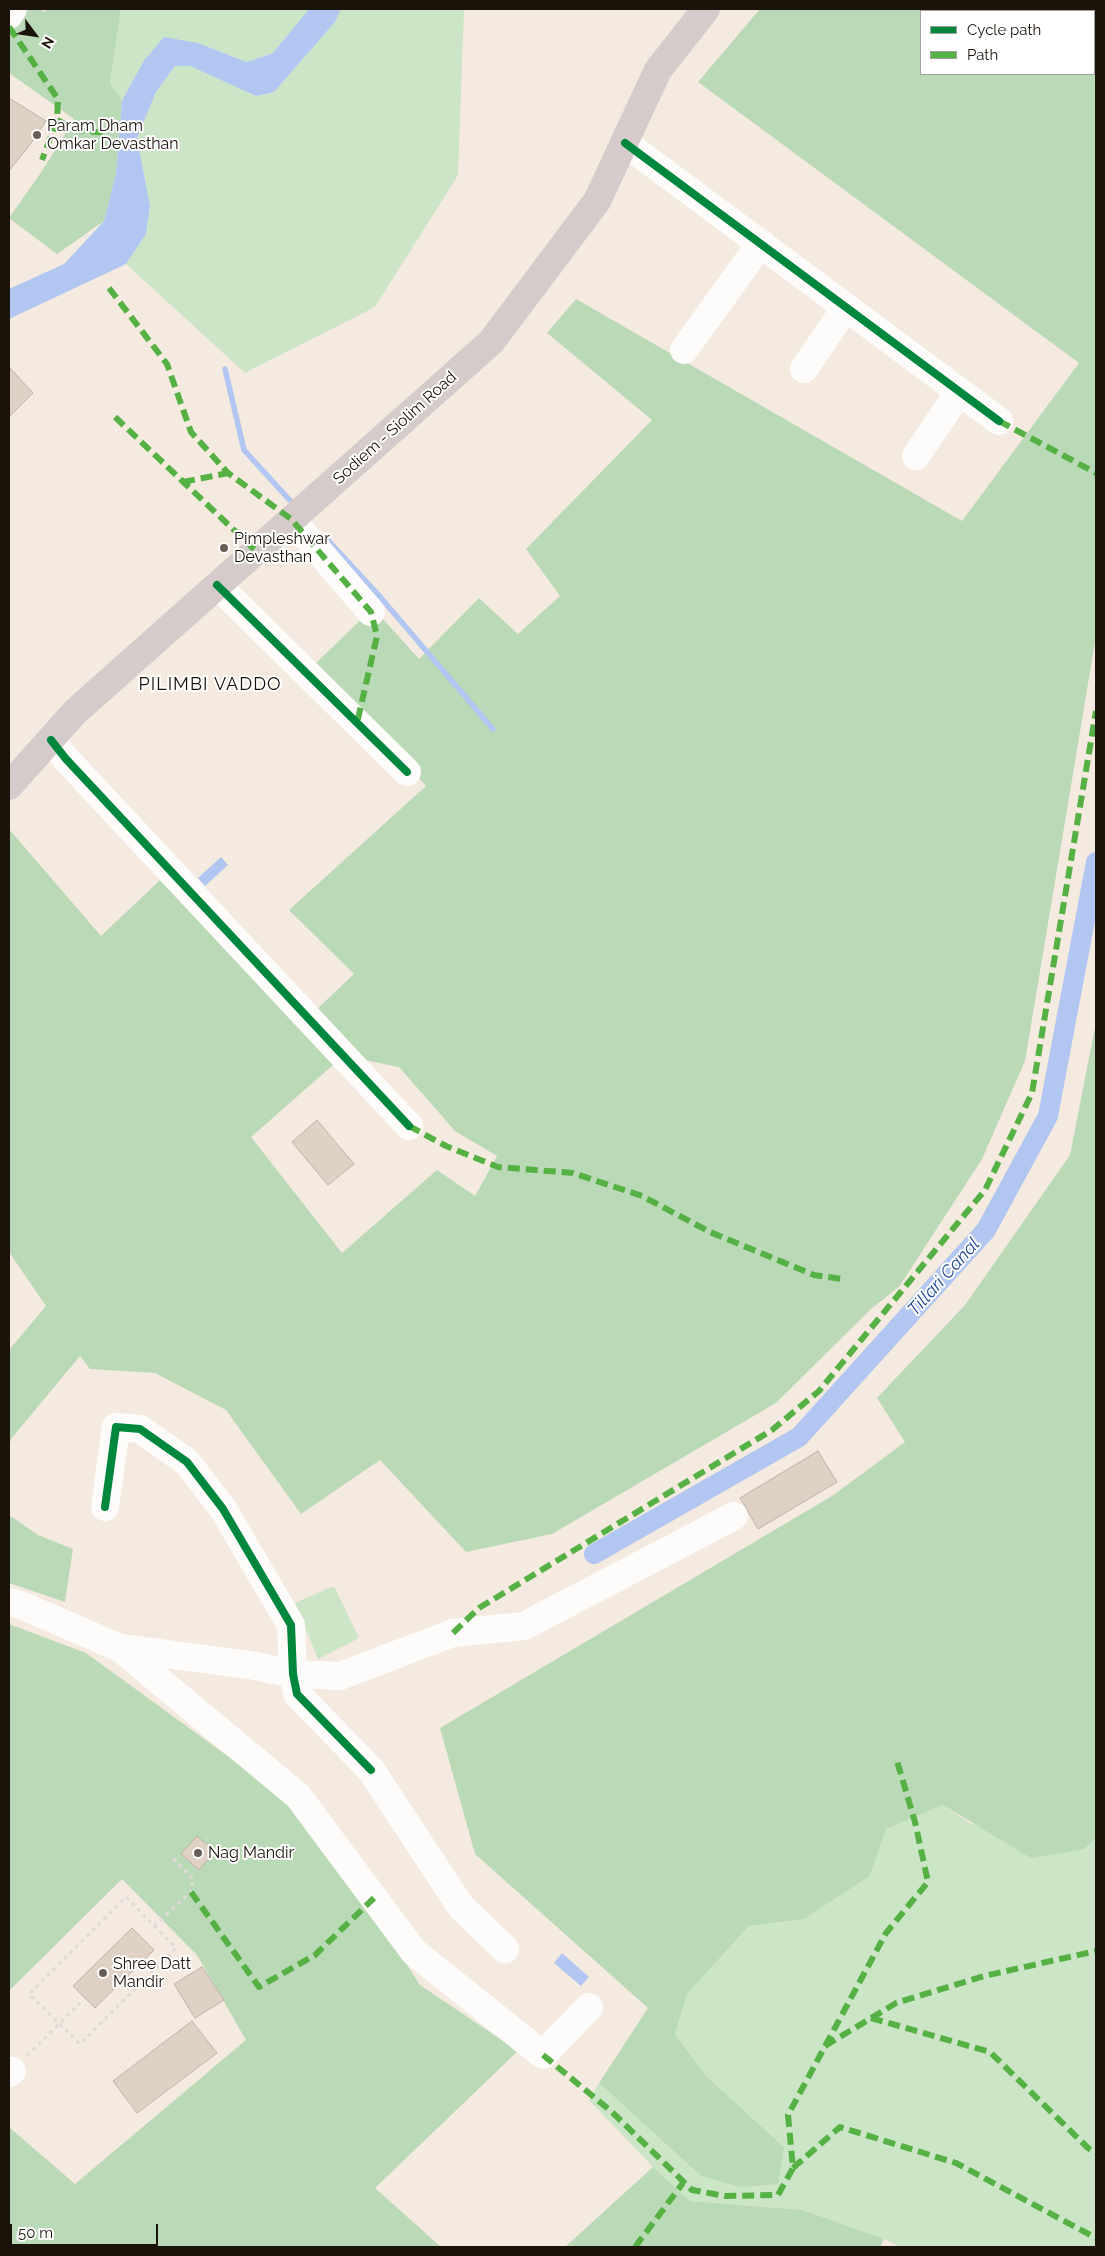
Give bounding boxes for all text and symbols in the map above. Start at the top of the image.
north arrow [10,10,60,60]
legend [920,10,1095,75]
text: Cycle path [967,21,1041,39]
text: N [38,34,57,51]
text: Path [967,46,998,64]
place label: Param Dham Omkar Devasthan [47,116,179,154]
marker: Param Dham Omkar Devasthan [31,129,43,141]
street label: Sodiem - Siolim Road [329,368,461,488]
place label: Pimpleshwar Devasthan [234,529,330,567]
marker: Pimpleshwar Devasthan [218,542,230,554]
district label: PILIMBI VADDO [137,674,283,696]
water label: Tillari Canal [903,1234,985,1320]
place label: Nag Mandir [208,1843,294,1863]
marker: Nag Mandir [192,1847,204,1859]
place label: Shree Datt Mandir [113,1954,191,1992]
marker: Shree Datt Mandir [97,1967,109,1979]
scale bar [12,2214,160,2246]
text: 50 m [18,2224,53,2242]

